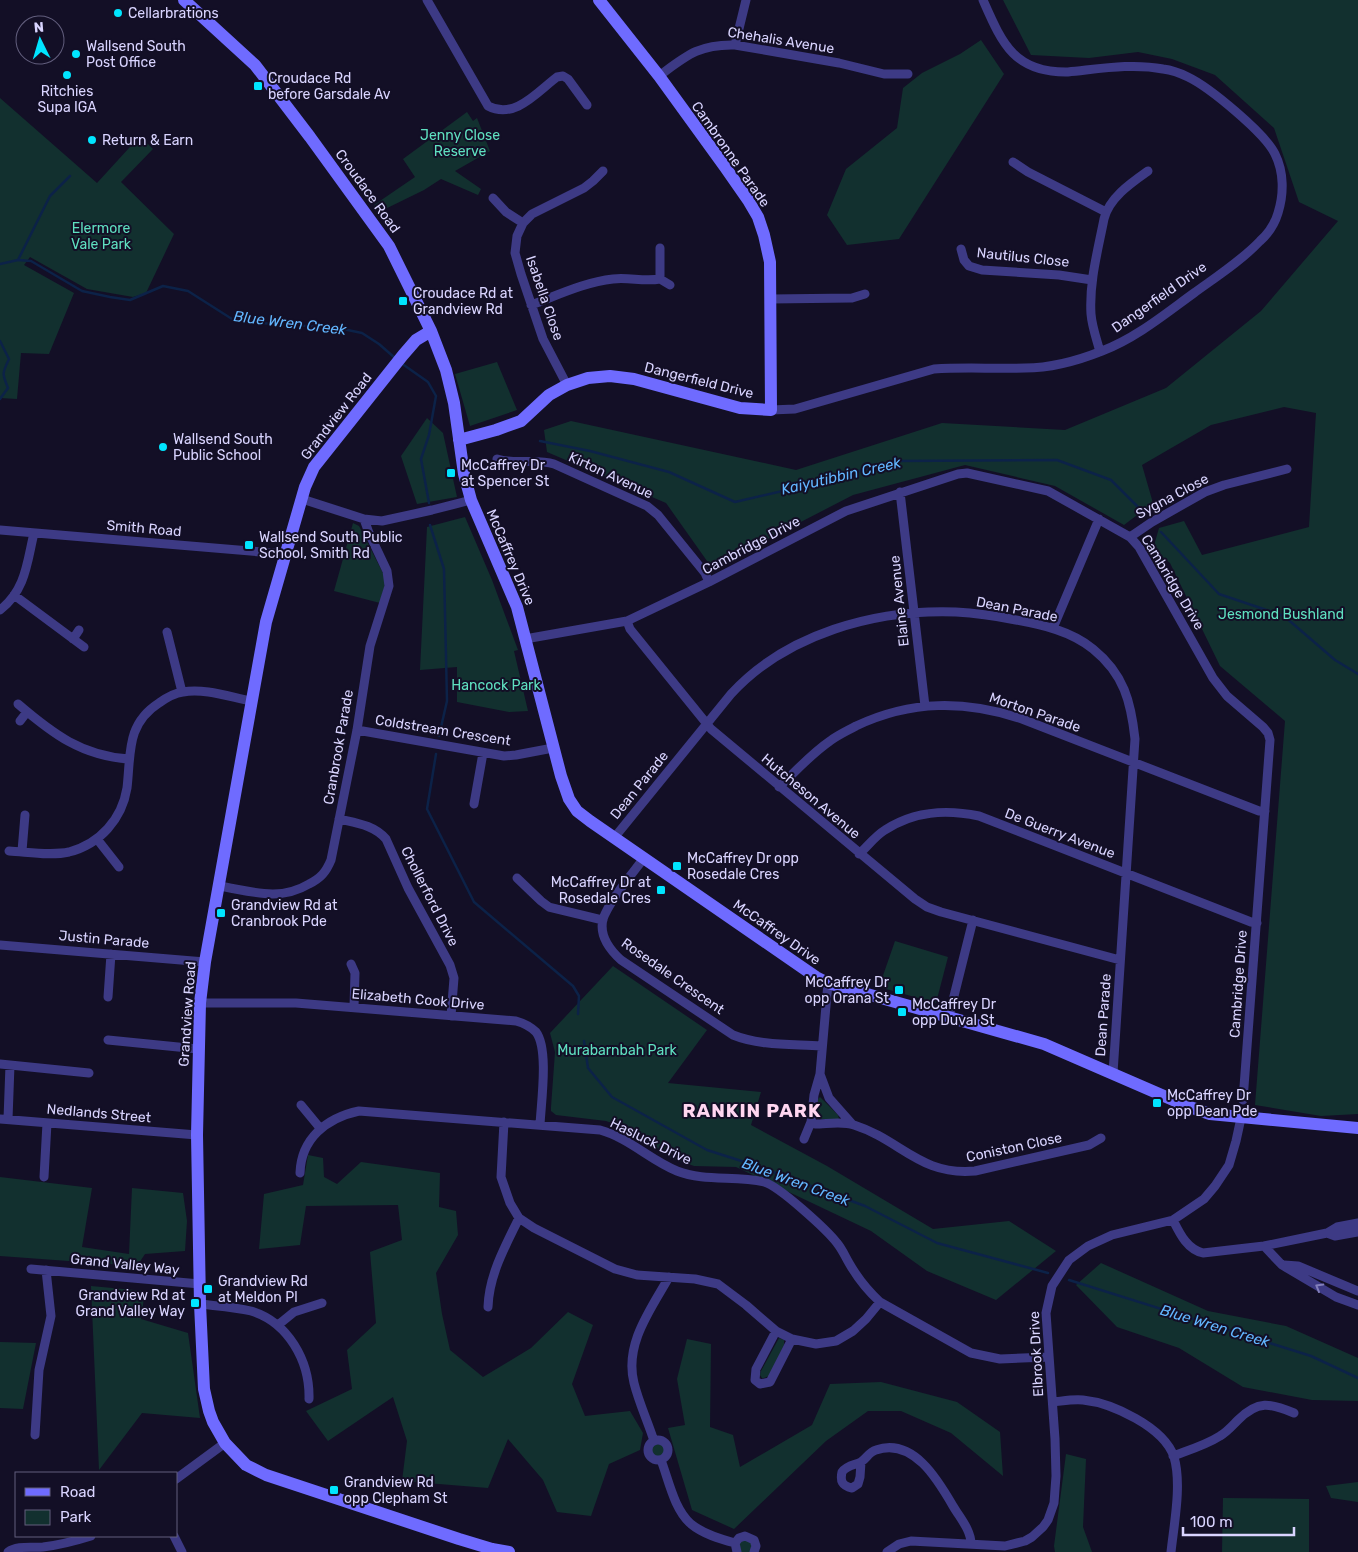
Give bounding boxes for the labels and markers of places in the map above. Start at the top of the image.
place label: Cellarbrations [128,5,219,22]
marker: Cellarbrations [112,7,124,19]
place label: Wallsend South Post Office [86,38,186,71]
marker: Wallsend South Post Office [70,48,82,60]
marker: Ritchies Supa IGA [61,69,73,81]
place label: Croudace Rd before Garsdale Av [268,70,391,103]
marker: Croudace Rd before Garsdale Av [252,80,264,92]
place label: Ritchies Supa IGA [37,83,97,116]
place label: Return & Earn [102,132,193,149]
marker: Return & Earn [86,134,98,146]
place label: Croudace Rd at Grandview Rd [413,285,514,318]
marker: Croudace Rd at Grandview Rd [397,295,409,307]
place label: Wallsend South Public School [173,431,273,464]
marker: Wallsend South Public School [157,441,169,453]
place label: McCaffrey Dr at Spencer St [461,457,550,490]
marker: McCaffrey Dr at Spencer St [445,467,457,479]
place label: Wallsend South Public School, Smith Rd [259,529,403,562]
marker: Wallsend South Public School, Smith Rd [243,539,255,551]
place label: McCaffrey Dr opp Rosedale Cres [687,850,799,883]
marker: McCaffrey Dr opp Rosedale Cres [671,860,683,872]
place label: McCaffrey Dr at Rosedale Cres [551,874,652,907]
marker: McCaffrey Dr at Rosedale Cres [655,884,667,896]
place label: Grandview Rd at Cranbrook Pde [231,897,338,930]
marker: Grandview Rd at Cranbrook Pde [215,907,227,919]
place label: McCaffrey Dr opp Orana St [805,974,890,1007]
marker: McCaffrey Dr opp Orana St [893,984,905,996]
place label: McCaffrey Dr opp Duval St [912,996,997,1029]
marker: McCaffrey Dr opp Duval St [896,1006,908,1018]
place label: McCaffrey Dr opp Dean Pde [1167,1087,1258,1120]
marker: McCaffrey Dr opp Dean Pde [1151,1097,1163,1109]
place label: Grandview Rd at Meldon Pl [218,1273,308,1306]
marker: Grandview Rd at Meldon Pl [202,1283,214,1295]
place label: Grandview Rd at Grand Valley Way [75,1287,186,1320]
marker: Grandview Rd at Grand Valley Way [189,1297,201,1309]
place label: Grandview Rd opp Clepham St [344,1474,448,1507]
marker: Grandview Rd opp Clepham St [328,1484,340,1496]

